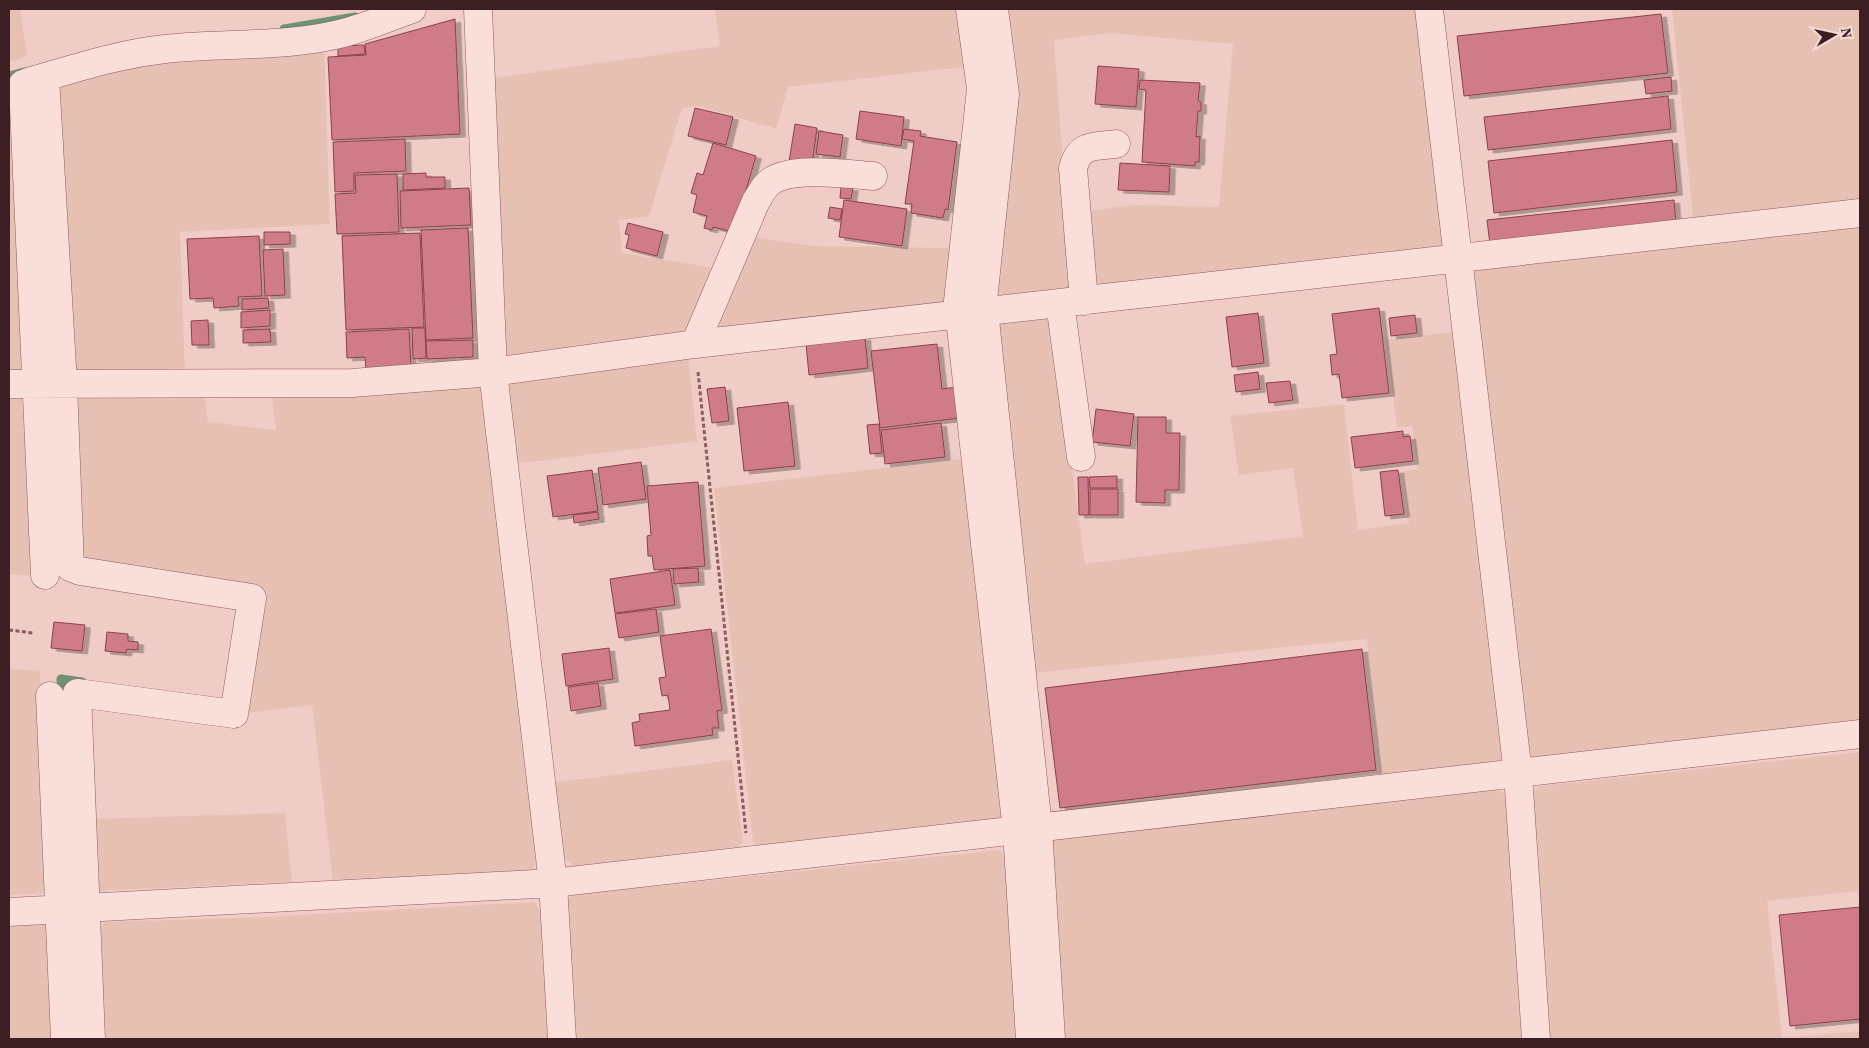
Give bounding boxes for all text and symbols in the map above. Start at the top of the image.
north arrow [1809,10,1859,60]
text: N [1836,26,1858,40]

